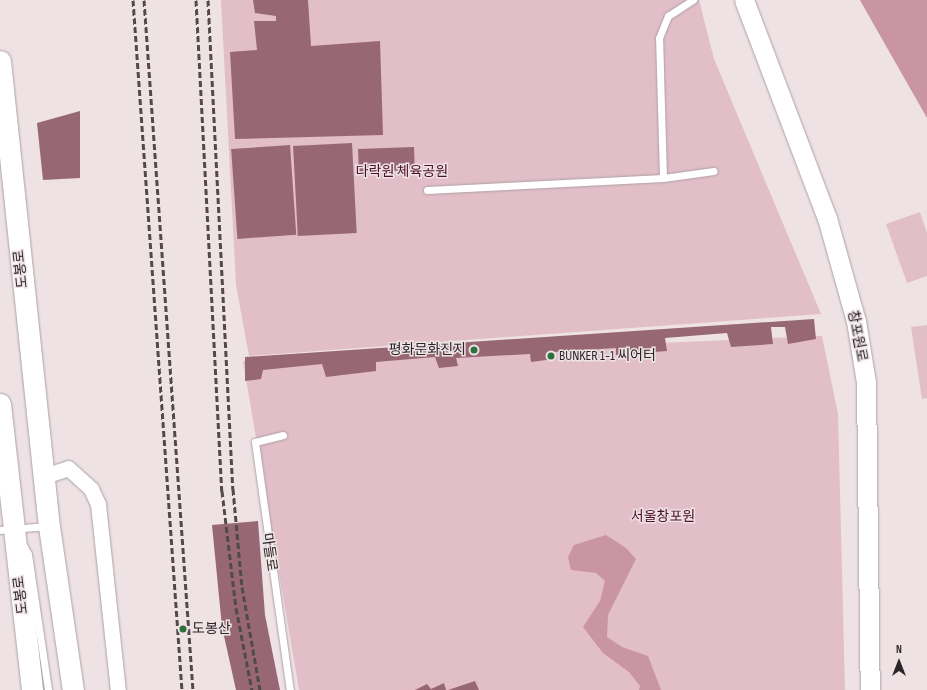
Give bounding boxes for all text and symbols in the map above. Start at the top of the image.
park label: 다락원 체육공원 [356,164,448,180]
street label: 도봉로 [11,249,31,289]
street label: 창포원로 [844,309,870,363]
place label: 평화문화진지 [389,342,466,358]
marker: 평화문화진지 [469,345,479,355]
place label: BUNKER 1-1 씨어터 [559,348,656,364]
marker: BUNKER 1-1 씨어터 [546,351,556,361]
park label: 서울창포원 [631,509,695,525]
street label: 마들로 [258,532,280,572]
street label: 도봉로 [10,575,32,615]
place label: 도봉산 [192,621,231,637]
marker: 도봉산 [177,623,189,635]
north arrow [879,642,919,682]
text: N [896,643,902,656]

